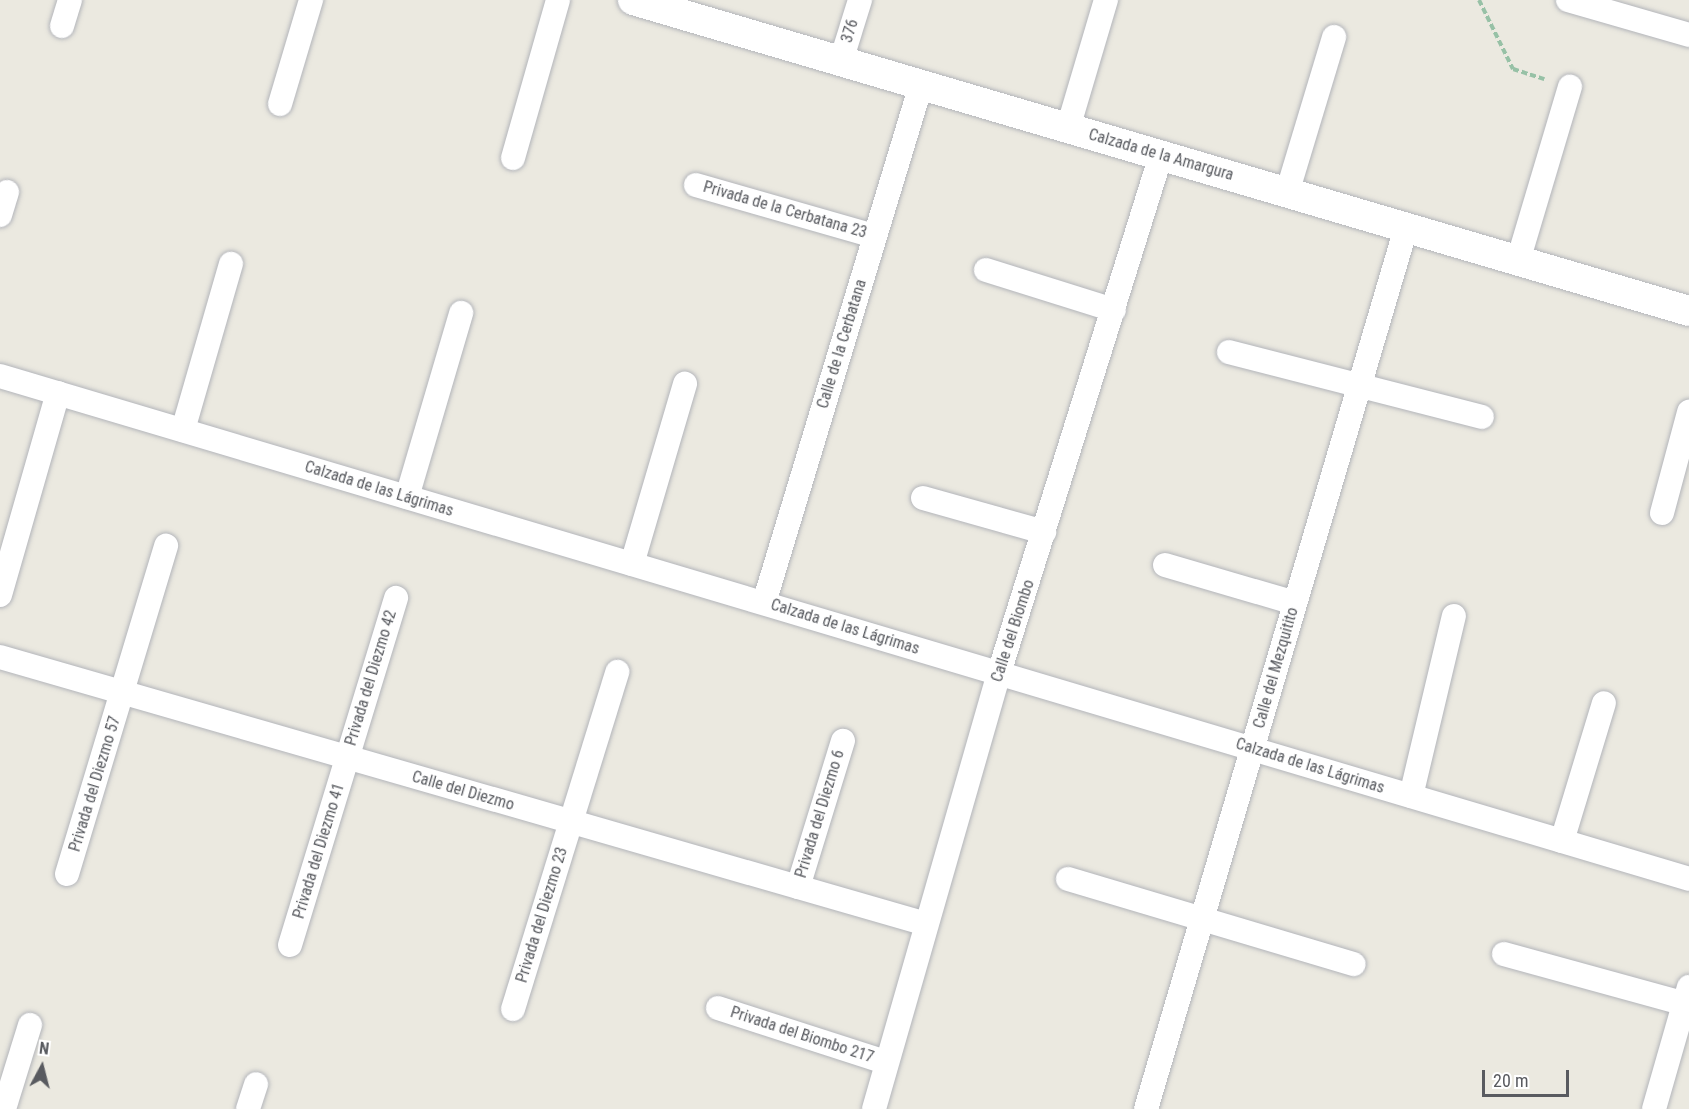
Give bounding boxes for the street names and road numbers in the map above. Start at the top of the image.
street label: 376 [837,17,863,45]
street label: Calzada de la Amargura [1086,125,1236,185]
street label: Privada de la Cerbatana 23 [701,177,869,243]
street label: Calle de la Cerbatana [813,277,871,411]
street label: Calzada de las Lágrimas [302,457,456,521]
street label: Calle del Biombo [987,577,1039,685]
street label: Calzada de las Lágrimas [768,595,922,659]
street label: Calle del Mezquitito [1250,605,1302,731]
street label: Privada del Diezmo 42 [341,608,401,748]
street label: Privada del Diezmo 57 [65,714,125,854]
street label: Calzada de las Lágrimas [1233,734,1387,798]
street label: Privada del Diezmo 6 [791,748,849,880]
street label: Calle del Diezmo [410,767,516,815]
street label: Privada del Diezmo 41 [289,781,349,921]
street label: Privada del Diezmo 23 [512,845,572,985]
street label: Privada del Biombo 217 [728,1003,876,1067]

